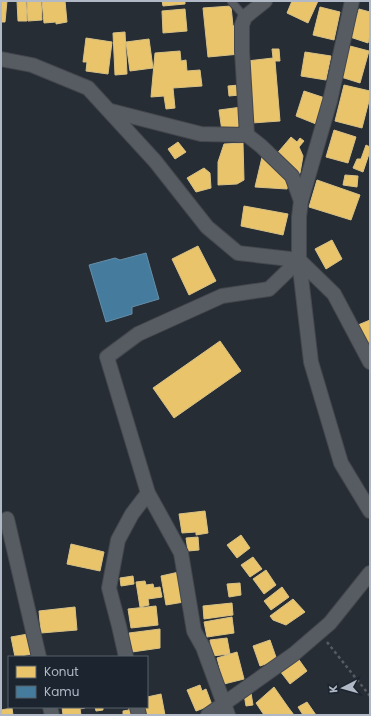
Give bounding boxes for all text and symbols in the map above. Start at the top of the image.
legend [8,656,148,708]
text: Konut [44,663,79,680]
north arrow [323,668,363,708]
text: Kamu [44,683,79,700]
text: K [325,684,341,694]

